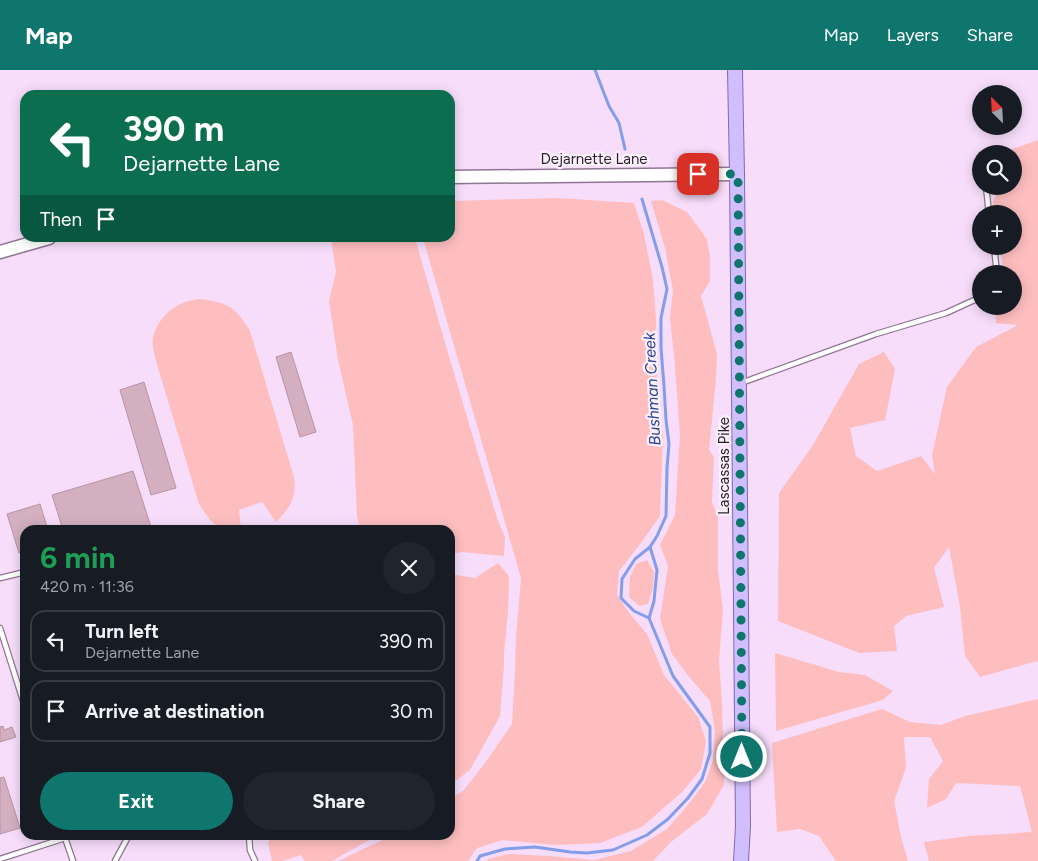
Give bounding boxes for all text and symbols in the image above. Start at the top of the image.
text: Map [25,21,73,50]
text: Map [824,24,859,46]
text: Layers [887,24,939,46]
text: Share [967,24,1013,46]
north arrow [972,85,1022,135]
map controls [972,85,1022,315]
text: 390 m [123,108,224,150]
icon: left [40,110,105,175]
button: search [972,145,1022,195]
text: Dejarnette Lane [123,150,280,177]
street label: Dejarnette Lane [540,150,648,168]
pin [677,153,719,195]
icon: arrive [684,160,712,188]
icon: arrive [92,205,120,233]
button: + [972,205,1022,255]
text: Then [40,208,82,231]
button: − [972,265,1022,315]
water label: Bushman Creek [639,331,664,446]
street label: Lascassas Pike [715,417,733,515]
text: 6 min [40,539,116,576]
button: close [383,542,435,594]
text: 420 m · 11:36 [40,577,134,596]
text: Turn left [85,620,159,643]
icon: left [42,627,70,655]
text: 390 m [379,630,433,653]
text: Dejarnette Lane [85,643,199,662]
icon: arrive [42,697,70,725]
text: Arrive at destination [85,700,264,723]
text: 30 m [390,700,433,723]
position arrow [715,730,767,782]
button: Exit [40,772,233,830]
button: Share [243,772,435,830]

